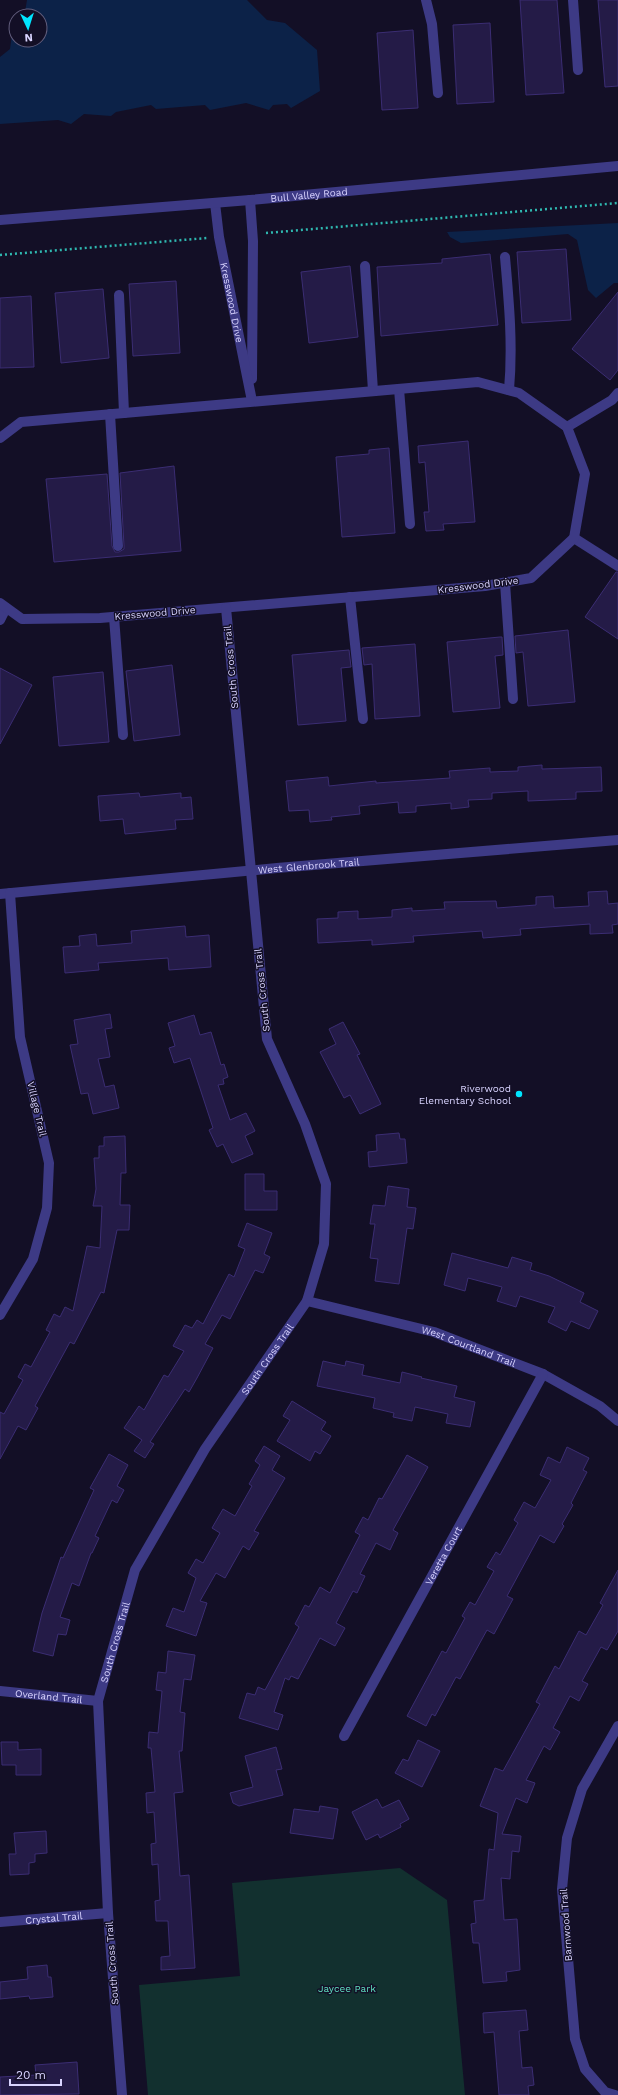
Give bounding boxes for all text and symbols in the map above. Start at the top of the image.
north arrow [8,8,48,48]
text: N [24,31,33,44]
street label: Bull Valley Road [270,186,348,204]
street label: Kresswood Drive [219,261,246,344]
street label: Kresswood Drive [437,575,519,595]
street label: Kresswood Drive [114,604,196,622]
street label: South Cross Trail [222,625,240,709]
street label: West Glenbrook Trail [257,856,360,875]
street label: South Cross Trail [252,948,272,1032]
street label: Village Trail [25,1081,49,1137]
place label: Riverwood Elementary School [419,1083,511,1106]
marker: Riverwood Elementary School [514,1089,524,1099]
street label: South Cross Trail [239,1321,295,1397]
street label: West Courtland Trail [420,1324,517,1369]
street label: Veretta Court [423,1524,464,1587]
street label: South Cross Trail [98,1600,131,1684]
street label: Overland Trail [15,1687,83,1705]
street label: Barnwood Trail [558,1888,574,1962]
street label: Crystal Trail [25,1910,83,1925]
street label: South Cross Trail [104,1921,120,2005]
park label: Jaycee Park [318,1983,376,1994]
scale bar [10,2061,61,2087]
text: 20 m [16,2068,46,2082]

